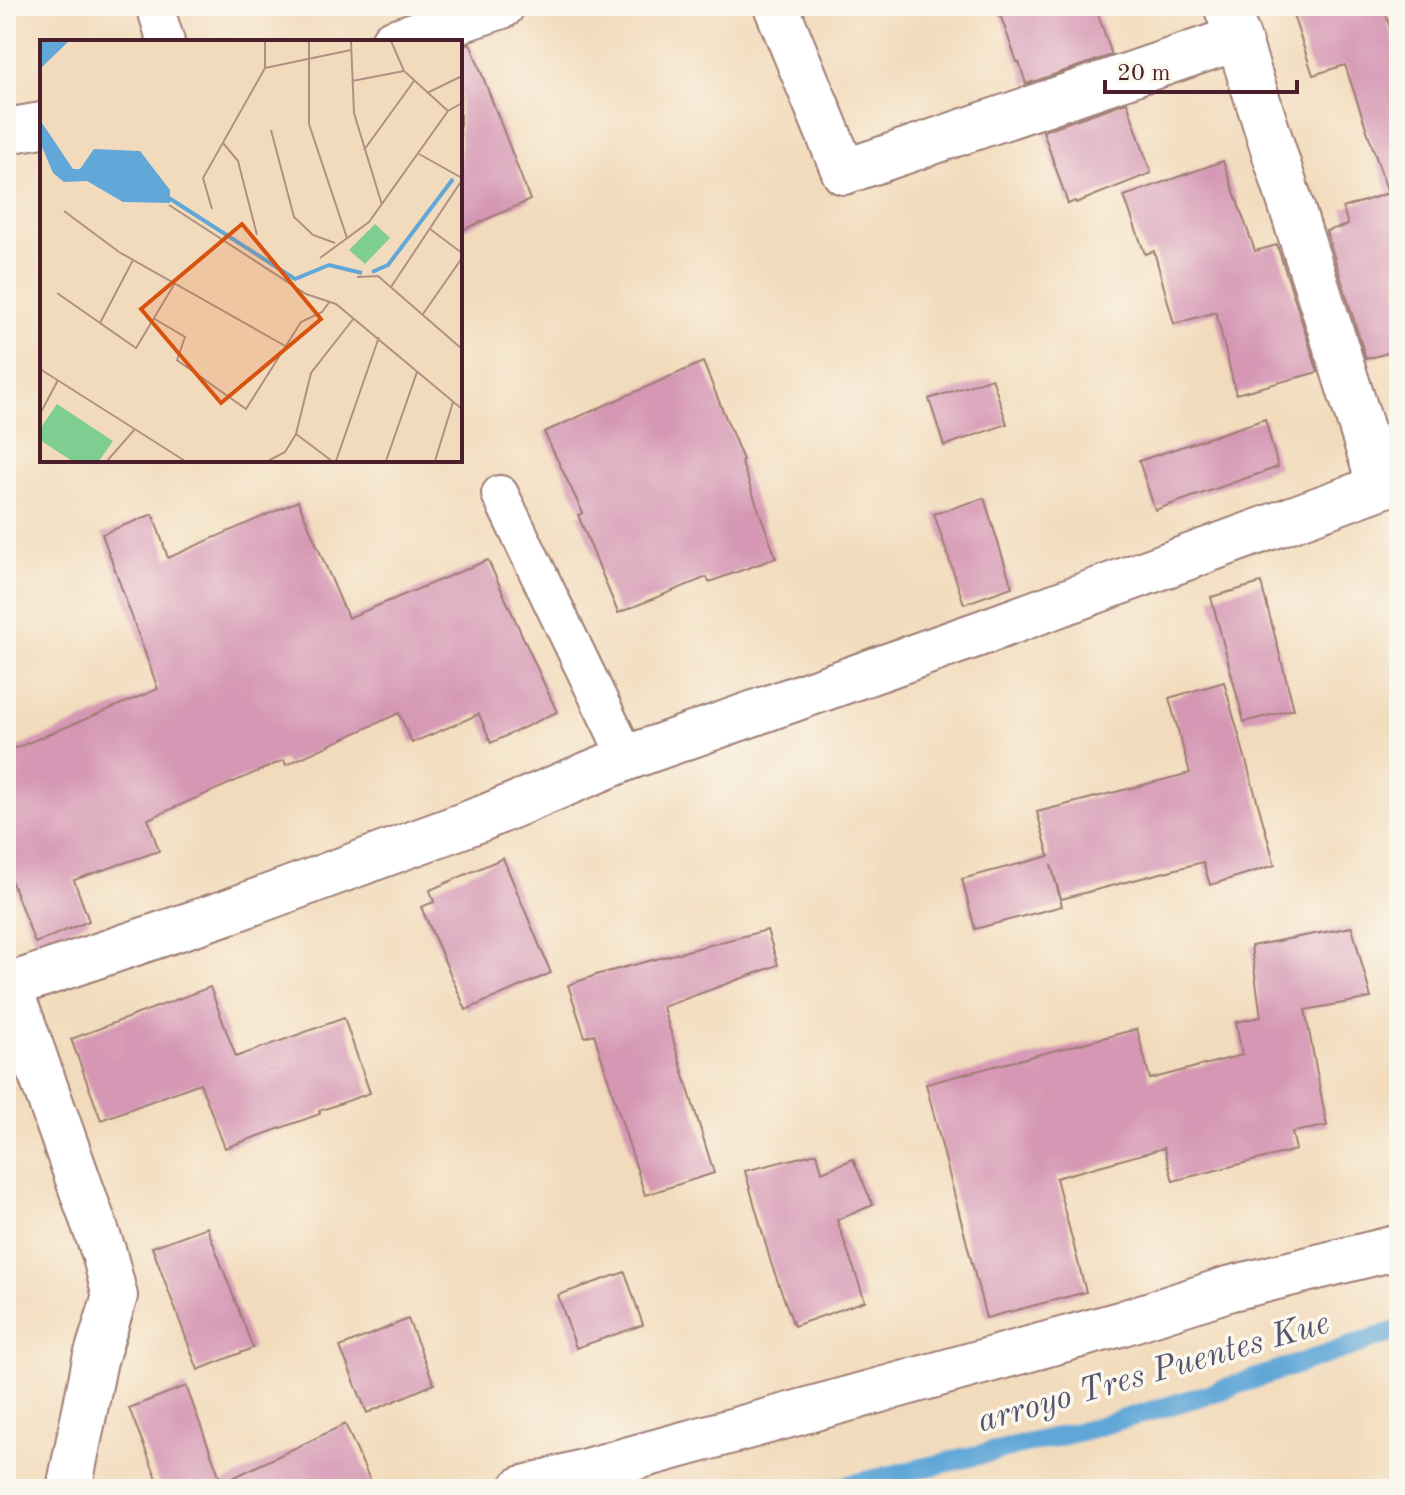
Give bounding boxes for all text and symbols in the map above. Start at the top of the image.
inset map [40,40,462,462]
scale bar [1105,44,1297,94]
text: 20 m [1117,62,1171,86]
water label: arroyo Tres Puentes Kue [974,1306,1334,1439]

